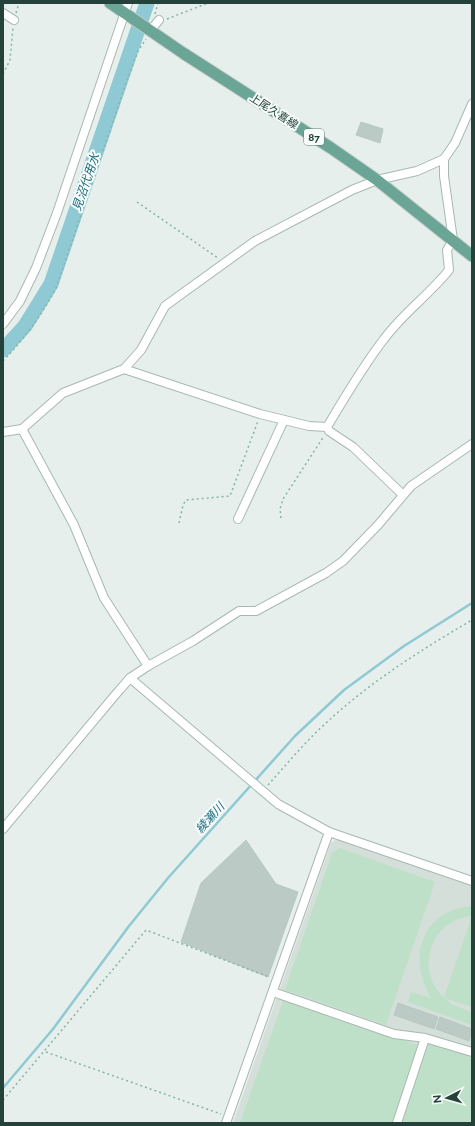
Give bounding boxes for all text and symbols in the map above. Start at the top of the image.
street label: 上尾久喜線 [247,91,300,132]
road number: 87 [304,129,324,145]
water label: 見沼代用水 [70,149,103,213]
water label: 綾瀬川 [193,798,229,836]
north arrow [427,1078,467,1118]
text: N [431,1094,444,1104]

